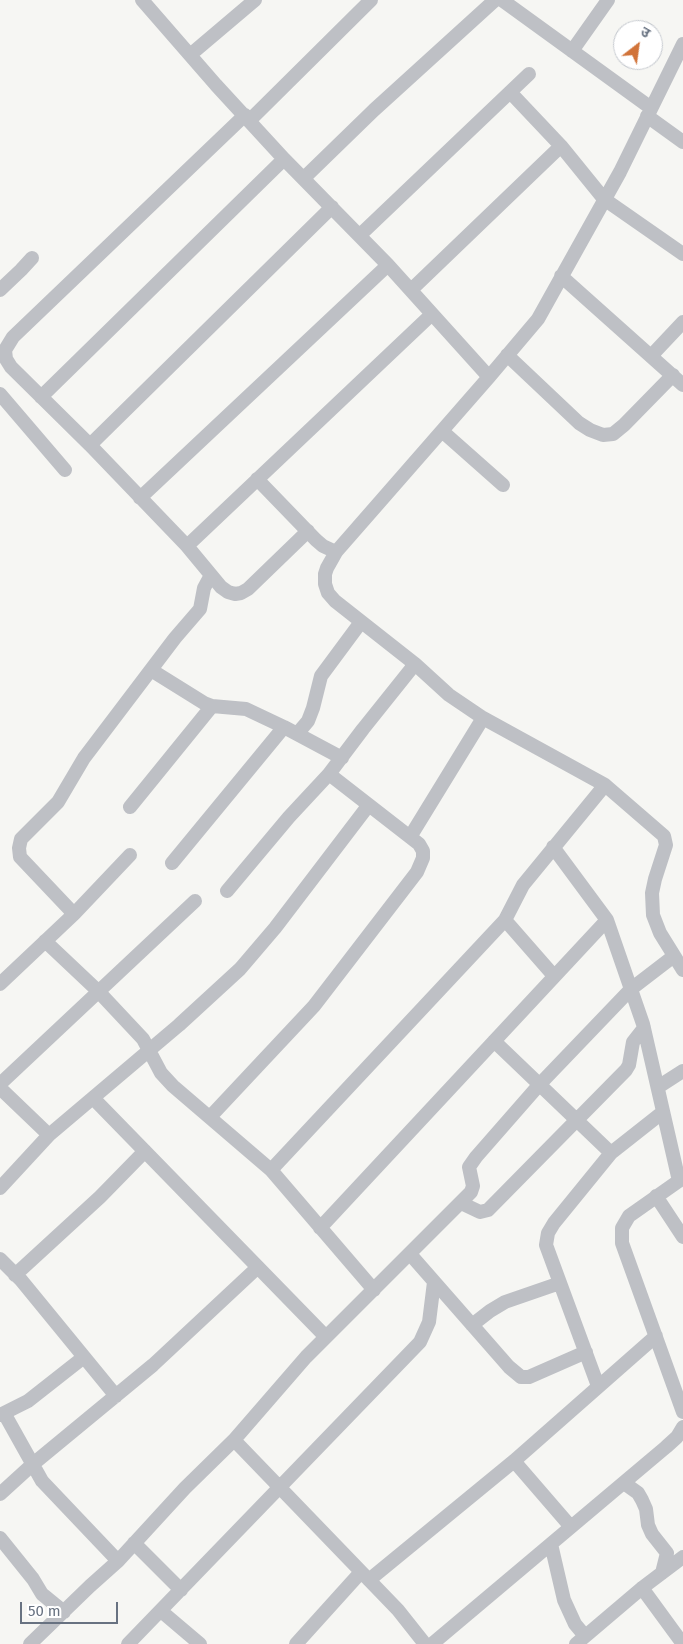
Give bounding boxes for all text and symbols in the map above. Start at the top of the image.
north arrow [613,20,663,70]
text: उ [637,23,653,42]
scale bar [22,1592,120,1624]
text: 50 m [28,1602,61,1620]

